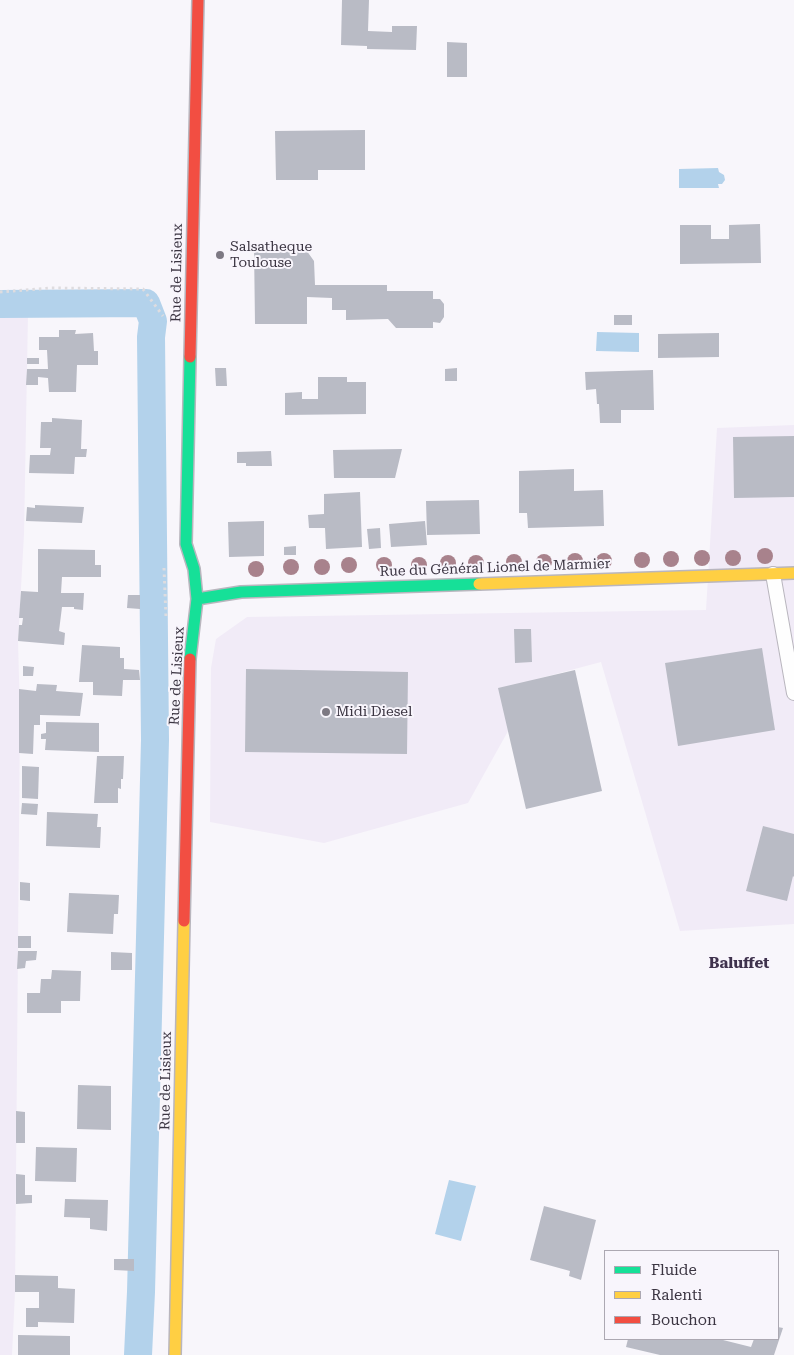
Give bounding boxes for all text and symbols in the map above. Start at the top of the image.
street label: Rue de Lisieux [168,224,186,322]
place label: Salsatheque Toulouse [230,239,312,272]
marker: Salsatheque Toulouse [214,249,226,261]
street label: Rue du Général Lionel de Marmier [379,556,611,580]
street label: Rue de Lisieux [166,626,188,726]
place label: Midi Diesel [336,704,412,720]
marker: Midi Diesel [320,706,332,718]
district label: Baluffet [709,955,769,973]
street label: Rue de Lisieux [157,1032,175,1130]
legend [604,1250,779,1340]
text: Fluide [651,1261,697,1279]
text: Ralenti [651,1286,702,1304]
text: Bouchon [651,1311,717,1329]

